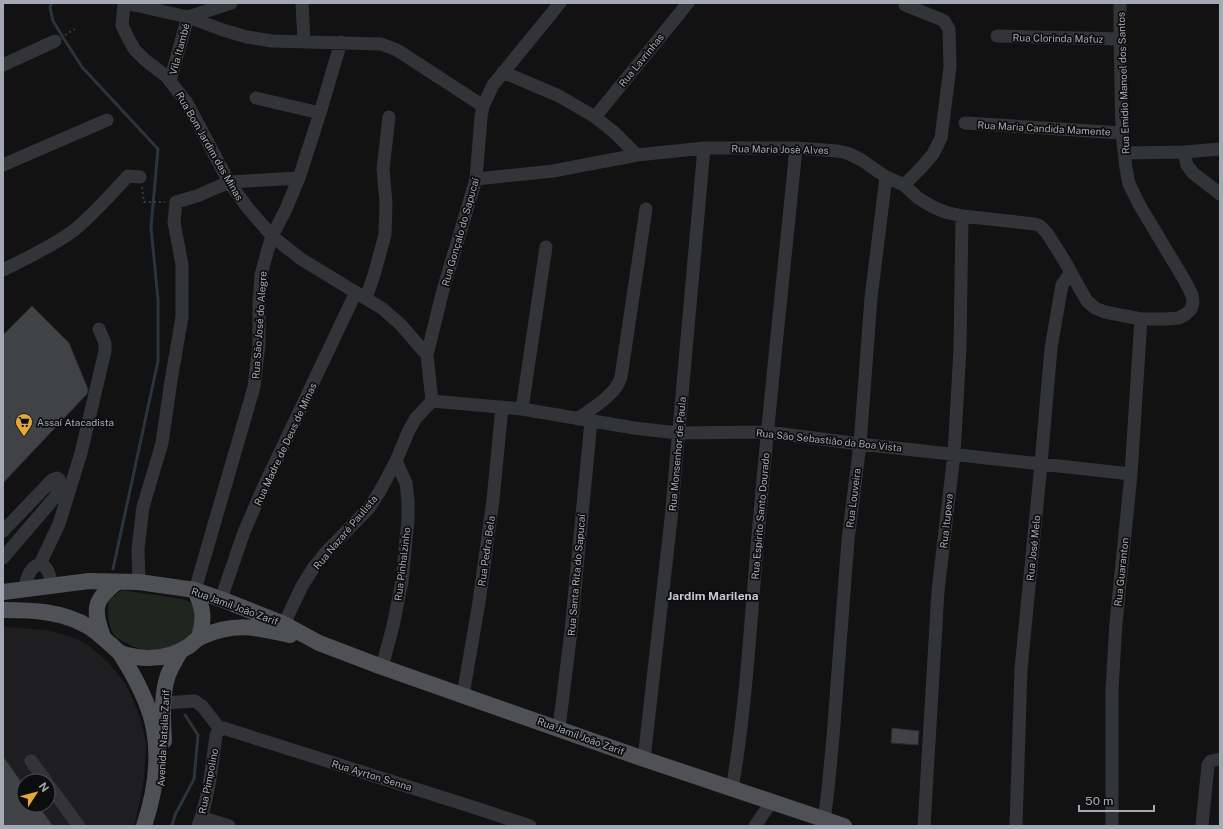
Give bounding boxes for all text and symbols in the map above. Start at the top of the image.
street label: Rua Emídio Manoel dos Santos [1115,12,1131,154]
street label: Vila Itambé [166,22,192,76]
street label: Rua Lavrinhas [616,31,666,89]
street label: Rua Clorinda Mafuz [1013,31,1104,45]
street label: Rua Bom Jardim das Minas [174,90,246,202]
street label: Rua Maria Candida Mamente [977,119,1111,137]
street label: Rua Maria Josè Alves [731,142,829,156]
street label: Rua Gonçalo do Sapucaí [439,176,481,287]
street label: Rua São José do Alegre [249,270,269,379]
street label: Rua Madre de Deus de Minas [251,381,319,507]
street label: Rua Monsenhor de Paula [666,396,688,512]
supermarket icon: Assaí Atacadista [14,412,34,437]
place label: Assaí Atacadista [37,416,114,428]
street label: Rua São Sebastião da Boa Vista [755,426,903,454]
street label: Rua Espírito Santo Dourado [748,452,772,580]
street label: Rua Louveira [843,468,863,528]
street label: Rua Nazaré Paulista [310,492,380,572]
street label: Rua Itupeva [937,493,955,549]
street label: Rua Santa Rita do Sapucaí [565,513,587,636]
street label: Rua José Melo [1024,514,1042,581]
street label: Rua Pedra Bela [475,515,497,587]
street label: Rua Pinhalzinho [392,526,413,601]
street label: Rua Guaranton [1111,537,1131,607]
street label: Rua Jamil João Zarif [190,585,280,627]
district label: Jardim Marilena [668,589,759,603]
street label: Avenida Natalia Zarif [154,689,172,787]
street label: Rua Jamil João Zarif [536,715,626,757]
street label: Rua Pimpolino [196,747,220,815]
street label: Rua Ayrton Senna [331,757,413,793]
north arrow [16,773,56,813]
text: N [37,780,51,794]
scale bar [1079,787,1154,813]
text: 50 m [1085,794,1113,808]

